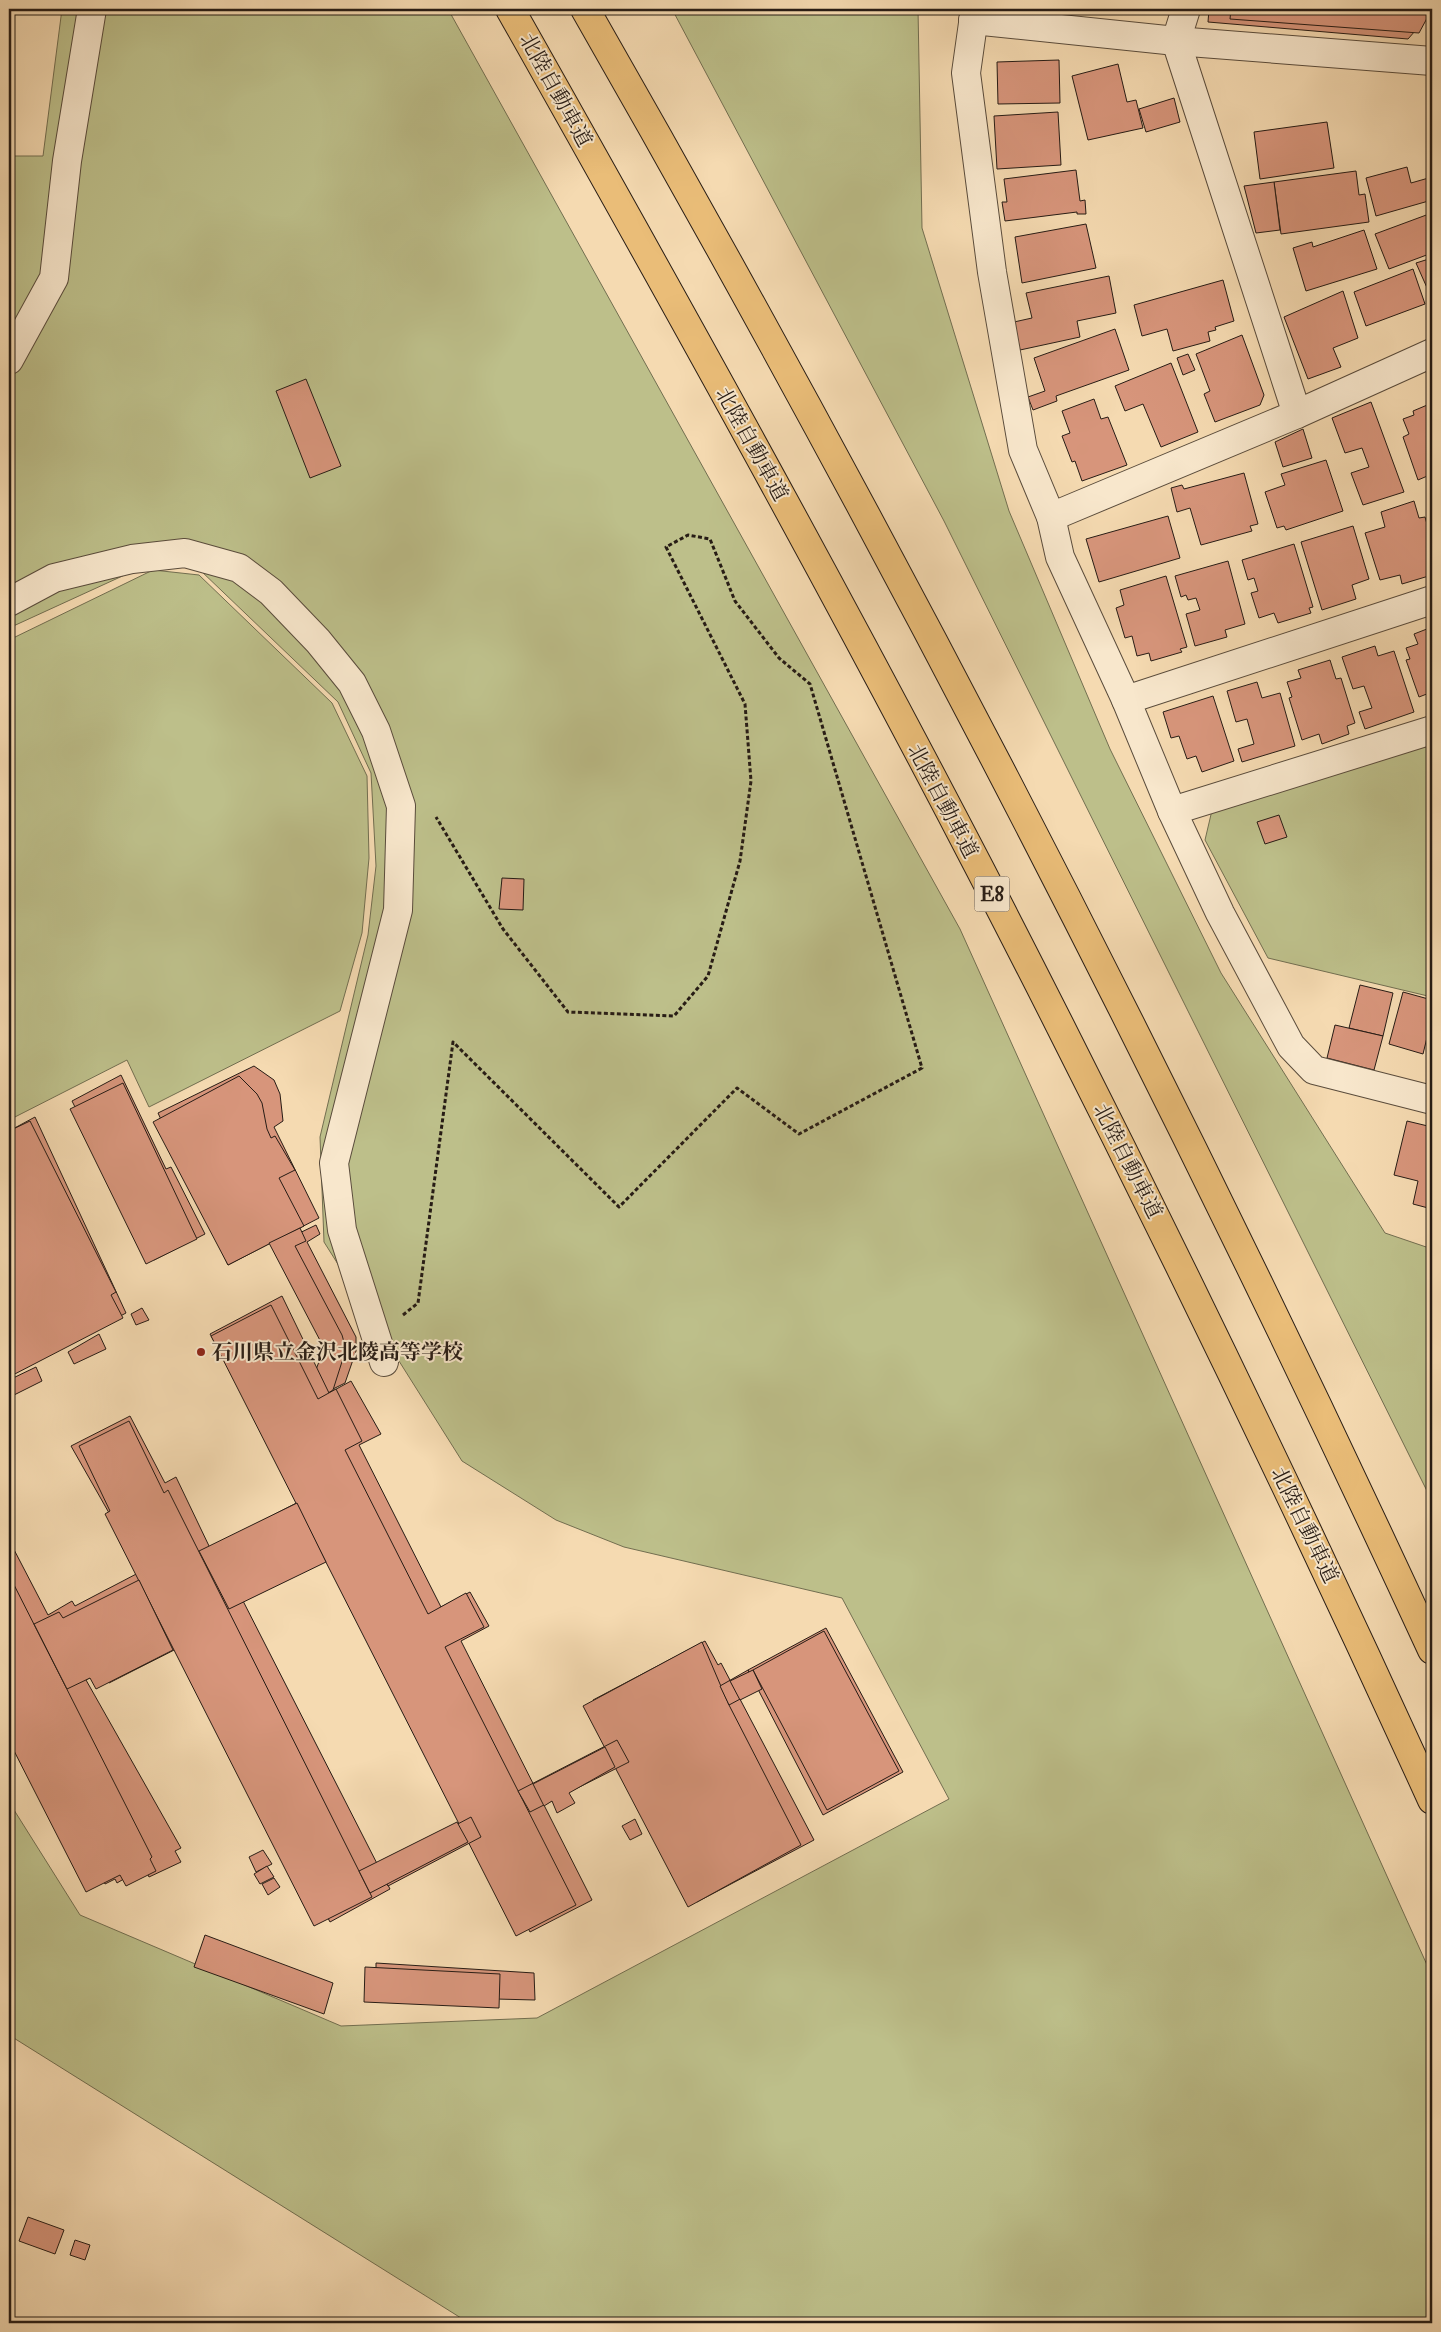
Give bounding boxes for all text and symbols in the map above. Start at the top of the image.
street label: 北陸自動車道 [513,29,598,152]
street label: 北陸自動車道 [709,383,794,506]
street label: 北陸自動車道 [901,739,984,863]
road number: E8 [974,876,1010,912]
street label: 北陸自動車道 [1087,1099,1168,1223]
place label: 石川県立金沢北陵高等学校 [211,1339,463,1366]
marker: 石川県立金沢北陵高等学校 [195,1346,207,1358]
street label: 北陸自動車道 [1265,1463,1344,1588]

